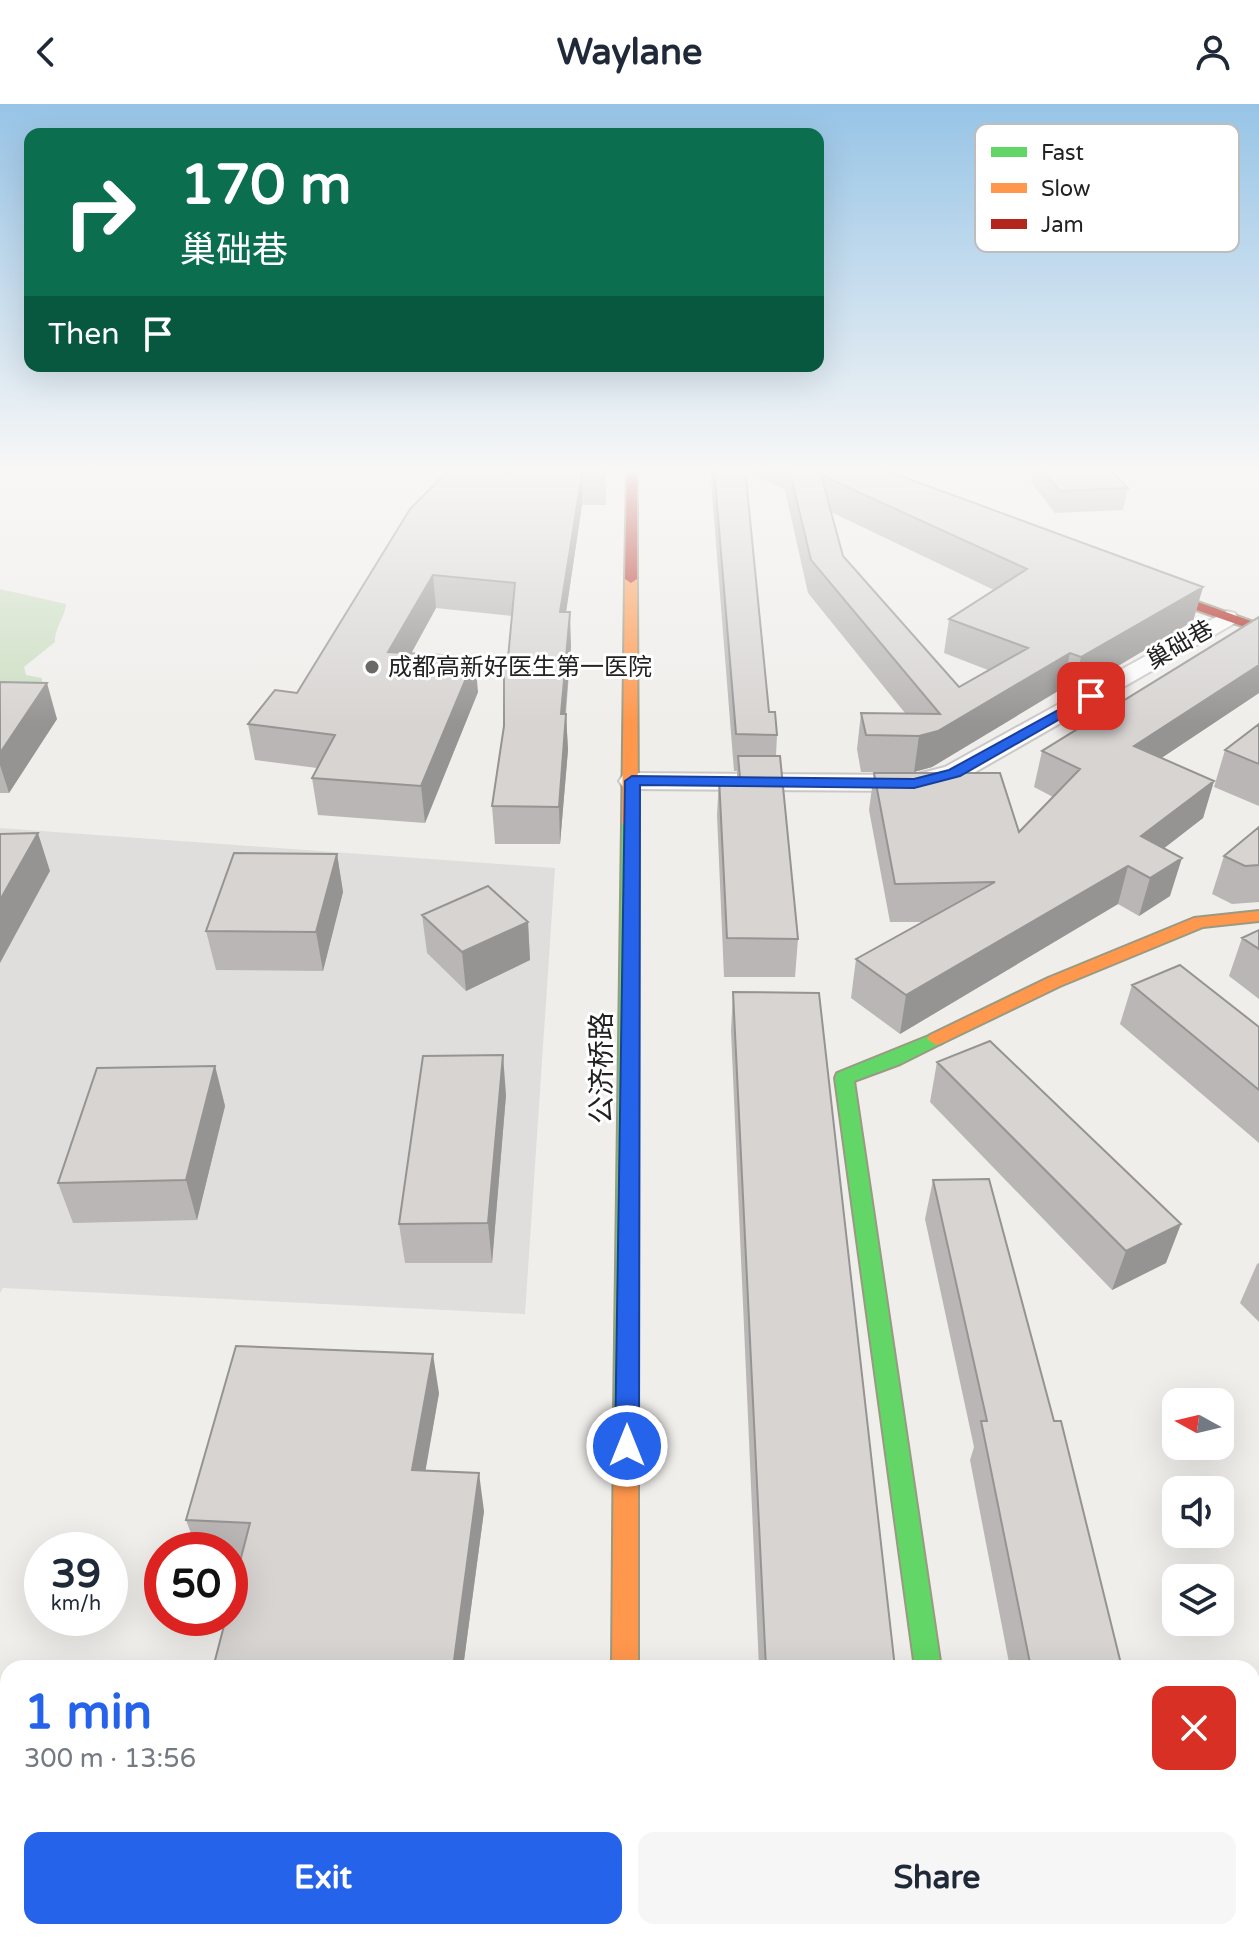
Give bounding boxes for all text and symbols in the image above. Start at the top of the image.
icon: back [24,30,68,74]
icon: person [1191,30,1235,74]
text: Waylane [557,31,702,74]
legend [975,124,1239,252]
text: Fast [1041,140,1084,166]
text: 170 m [180,152,351,219]
icon: right [48,160,152,264]
text: Slow [1041,176,1091,202]
text: Jam [1041,212,1084,238]
text: 巢础巷 [180,229,288,272]
icon: arrive [136,312,180,356]
text: Then [48,316,120,353]
street label: 巢础巷 [1142,614,1218,676]
place label: 成都高新好医生第一医院 [388,653,652,682]
marker: 成都高新好医生第一医院 [363,658,381,676]
pin [1057,662,1125,730]
icon: arrive [1069,674,1113,718]
street label: 公济桥路 [585,1012,619,1124]
north arrow [1162,1388,1234,1460]
map controls [1162,1388,1234,1636]
position arrow [585,1404,669,1488]
button: sound [1162,1476,1234,1548]
speed limit sign: 50 [144,1532,248,1636]
text: 39 [51,1550,101,1598]
button: layers [1162,1564,1234,1636]
text: km/h [51,1592,101,1616]
text: 1 min [24,1684,152,1742]
button: close [1152,1686,1236,1770]
text: 300 m · 13:56 [24,1743,196,1774]
button: Exit [24,1832,622,1924]
button: Share [638,1832,1236,1924]

